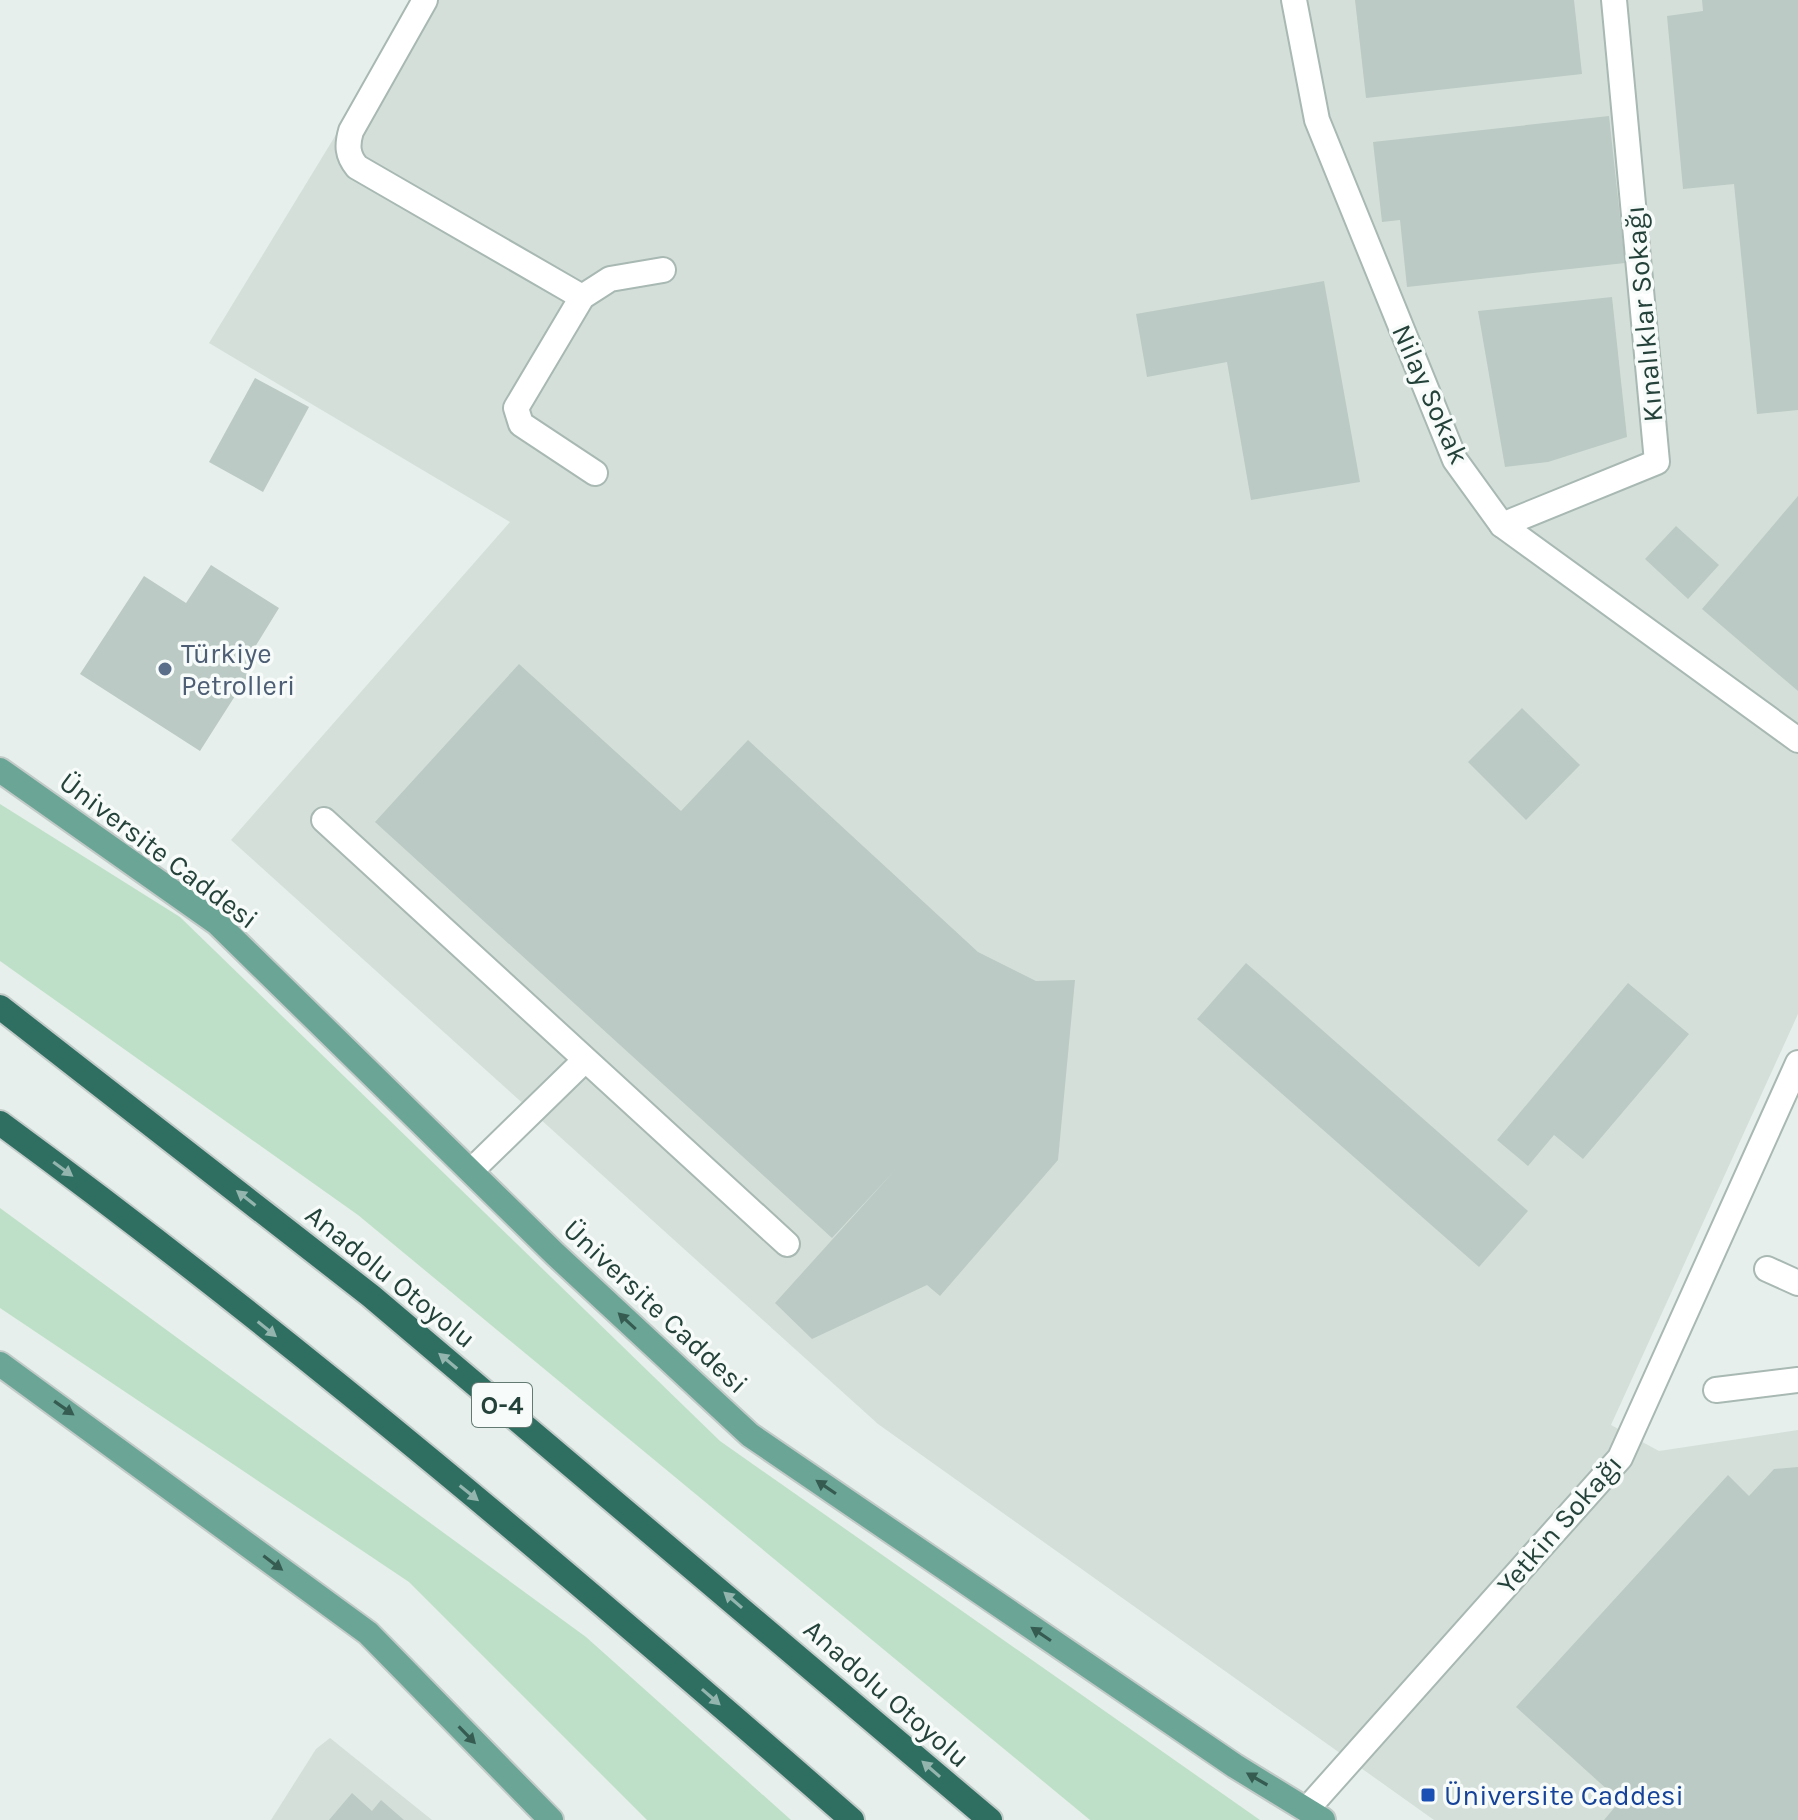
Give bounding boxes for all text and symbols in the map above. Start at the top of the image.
street label: Kınalıklar Sokağı [1618,204,1669,424]
street label: Nilay Sokak [1385,319,1476,469]
place label: Türkiye Petrolleri [181,637,295,702]
marker: Türkiye Petrolleri [156,660,174,678]
street label: Üniversite Caddesi [53,765,264,936]
one-way arrow [52,1161,74,1177]
one-way arrow [236,1190,256,1206]
street label: Anadolu Otoyolu [299,1198,482,1355]
street label: Üniversite Caddesi [557,1212,755,1400]
one-way arrow [618,1313,637,1331]
one-way arrow [257,1321,278,1338]
one-way arrow [439,1353,459,1370]
road number: O-4 [472,1383,532,1427]
one-way arrow [53,1400,75,1416]
street label: Yetkin Sokağı [1490,1448,1629,1601]
one-way arrow [816,1480,837,1495]
one-way arrow [459,1484,479,1501]
one-way arrow [262,1555,284,1571]
one-way arrow [724,1592,744,1609]
street label: Anadolu Otoyolu [797,1612,976,1774]
one-way arrow [1031,1627,1052,1642]
one-way arrow [700,1688,720,1705]
one-way arrow [457,1725,476,1744]
one-way arrow [921,1761,941,1778]
one-way arrow [1246,1772,1268,1786]
place label: Üniversite Caddesi [1444,1779,1684,1812]
marker: Üniversite Caddesi [1419,1786,1437,1804]

